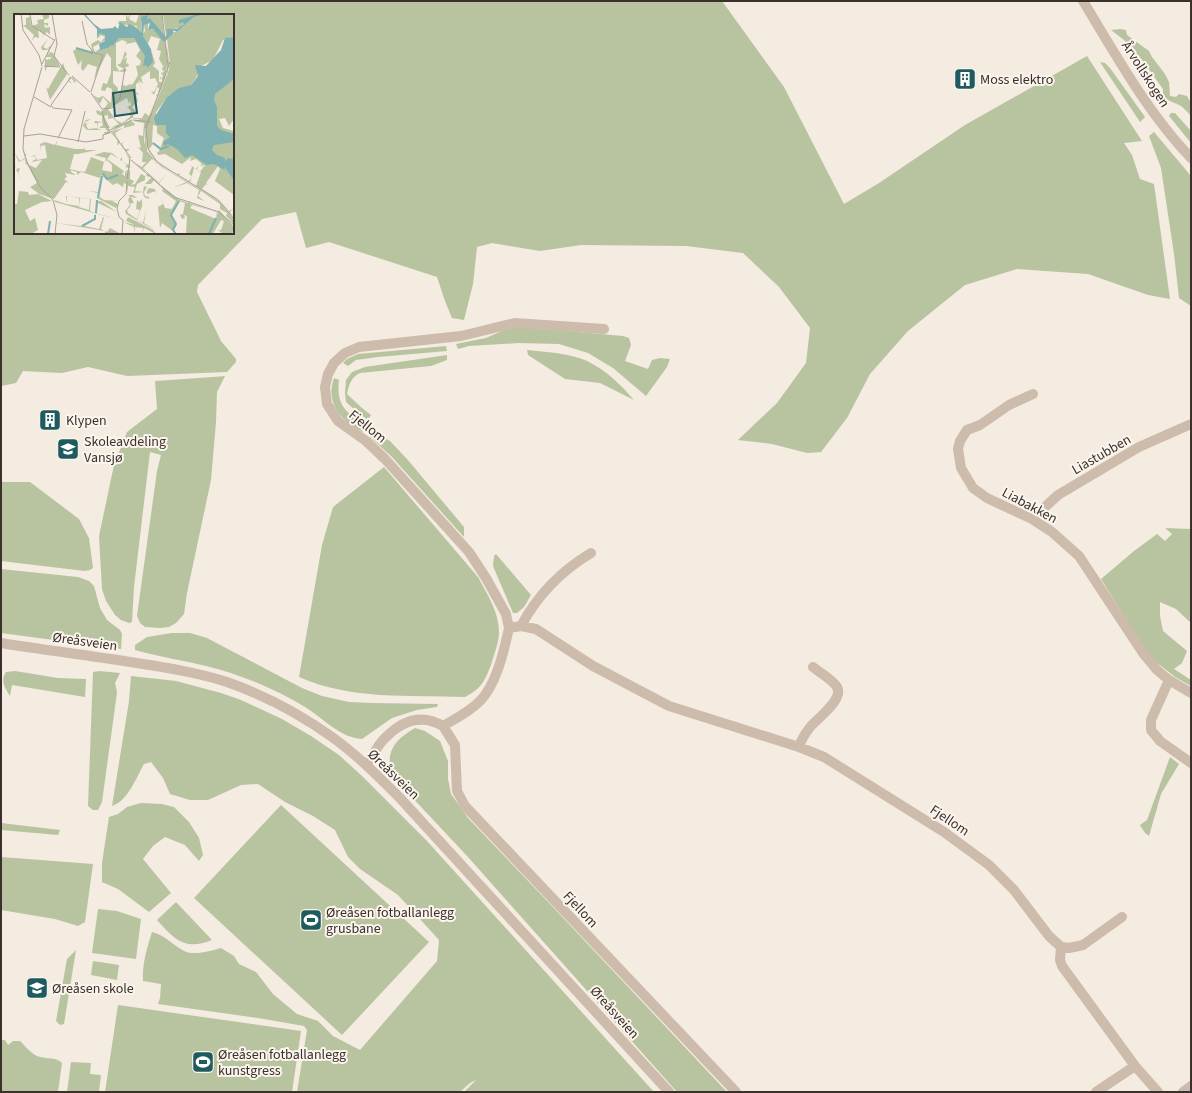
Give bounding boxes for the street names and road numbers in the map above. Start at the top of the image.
street label: Årvollskogen [1116,37,1174,112]
street label: Fjellom [344,405,391,448]
street label: Liastubben [1068,430,1135,480]
street label: Liabakken [998,483,1061,529]
street label: Øreåsveien [51,628,119,656]
street label: Øreåsveien [363,745,424,805]
street label: Fjellom [926,800,973,841]
street label: Fjellom [558,887,602,932]
street label: Øreåsveien [585,982,643,1044]

